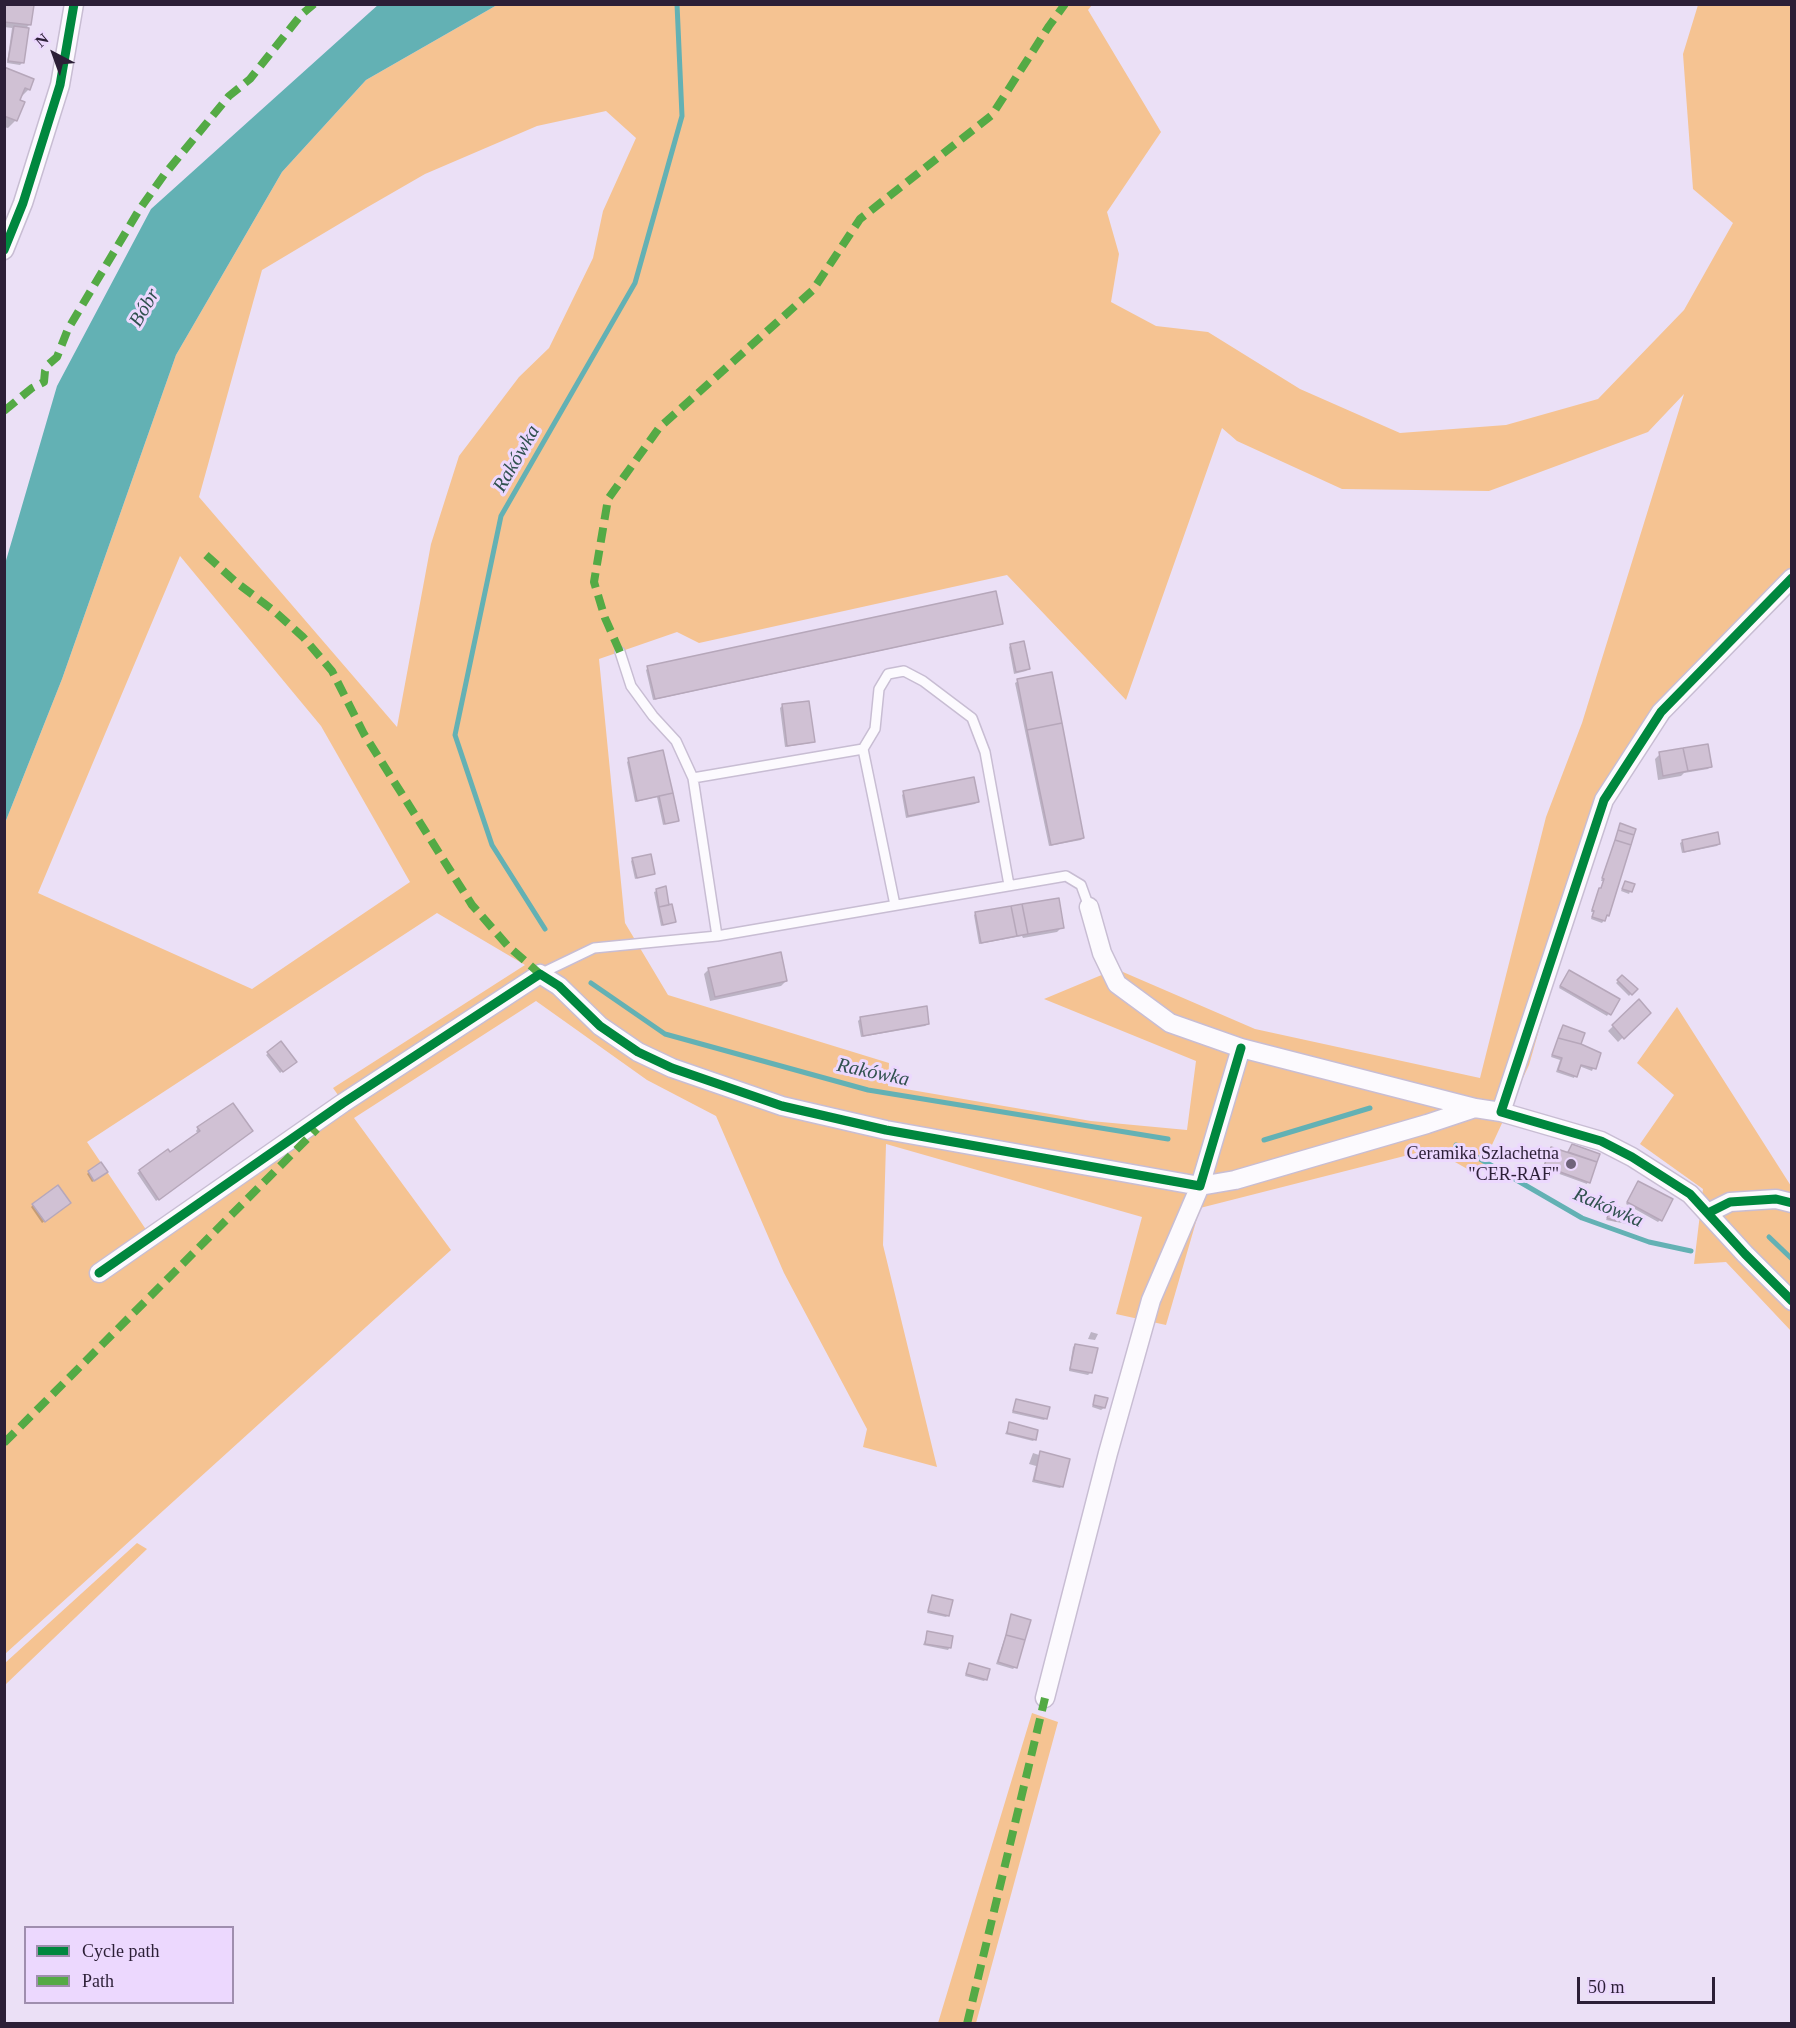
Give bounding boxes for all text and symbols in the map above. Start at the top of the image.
north arrow [24,24,84,84]
text: N [32,30,52,50]
water label: Bóbr [125,285,165,331]
water label: Rakówka [488,421,546,497]
water label: Rakówka [835,1054,911,1092]
place label: Ceramika Szlachetna "CER-RAF" [1407,1143,1559,1186]
marker: Ceramika Szlachetna "CER-RAF" [1564,1157,1578,1171]
water label: Rakówka [1570,1183,1646,1233]
legend [24,1926,234,2004]
text: Cycle path [82,1941,159,1961]
scale bar [1580,1965,1718,2003]
text: Path [82,1971,114,1991]
text: 50 m [1588,1977,1625,1997]

